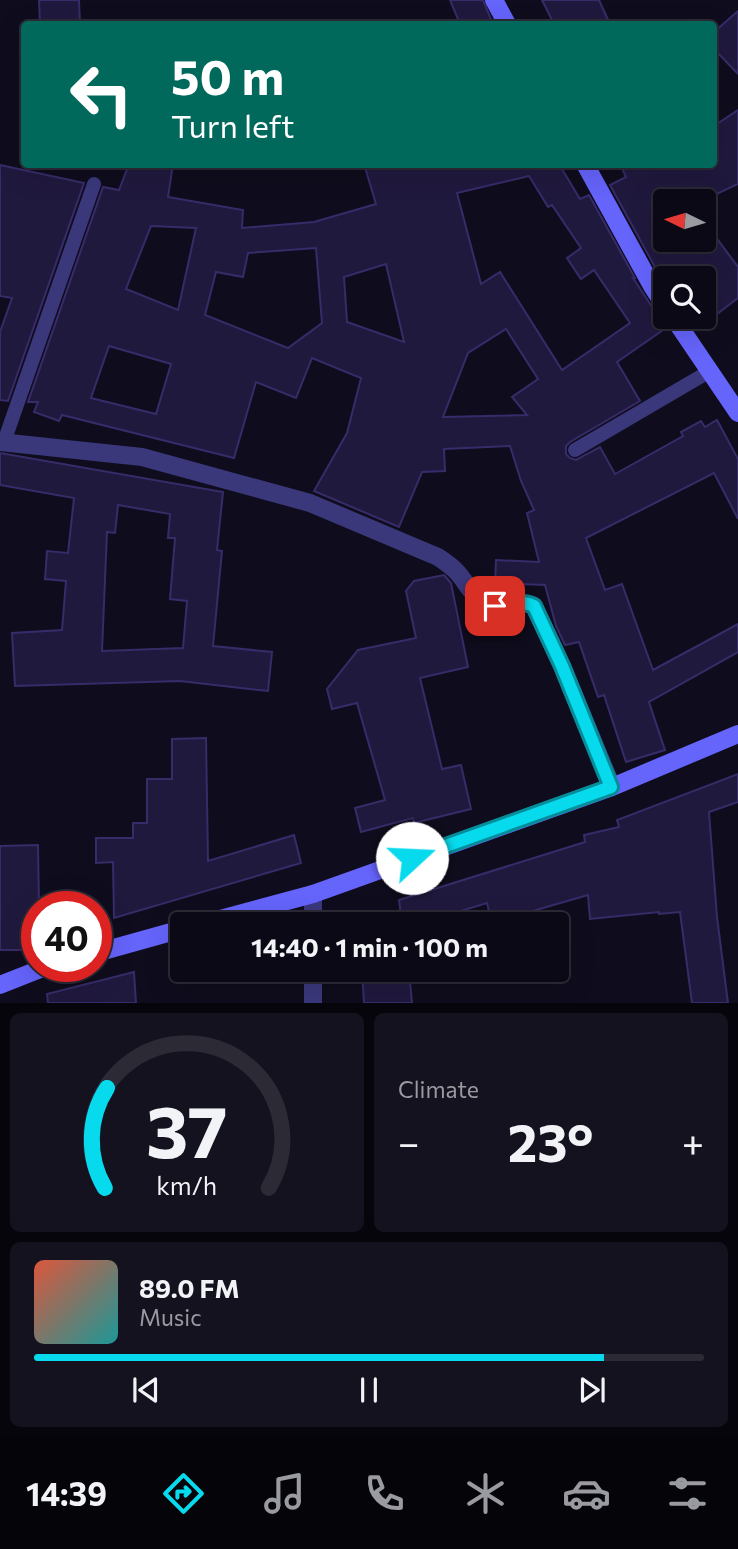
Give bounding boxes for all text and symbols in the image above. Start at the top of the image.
text: 50 m [171,45,284,105]
icon: left [56,49,147,140]
text: Turn left [171,105,295,145]
north arrow [653,189,716,252]
map controls [653,189,716,329]
button: search [653,266,716,329]
pin [465,576,525,636]
icon: arrive [476,587,514,625]
position arrow [375,821,449,895]
speed limit sign: 40 [21,891,112,982]
text: 14:40 · 1 min · 100 m [251,931,488,962]
text: Climate [398,1075,479,1103]
text: 37 [146,1085,228,1174]
text: 23° [508,1109,594,1173]
text: − [398,1118,420,1165]
text: + [682,1118,704,1165]
text: km/h [157,1170,217,1200]
text: 89.0 FM [139,1272,240,1303]
text: Music [139,1303,202,1331]
icon: previous [127,1371,165,1409]
icon: pause [350,1371,388,1409]
icon: next [573,1371,611,1409]
icon: directions [159,1469,208,1518]
icon: music [260,1469,309,1518]
icon: phone [360,1469,409,1518]
icon: climate [461,1469,510,1518]
icon: car [562,1469,611,1518]
icon: filters [663,1469,712,1518]
text: 14:39 [26,1473,107,1513]

